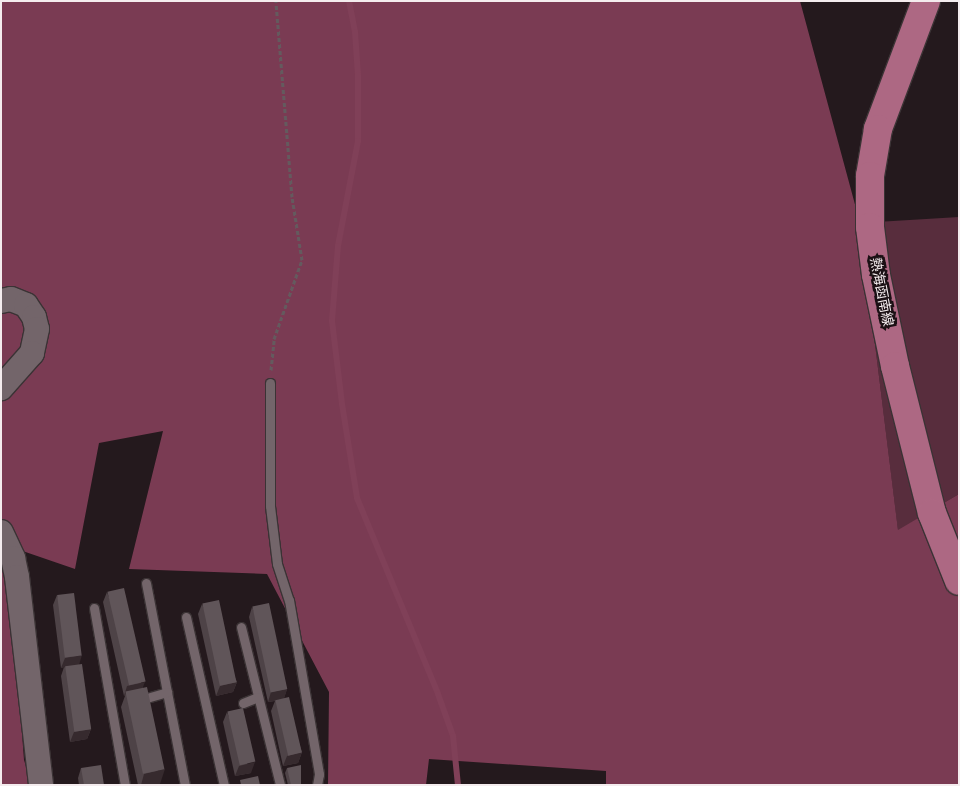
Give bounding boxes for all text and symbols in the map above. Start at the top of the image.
street label: 熱海函南線 [866,256,896,328]

